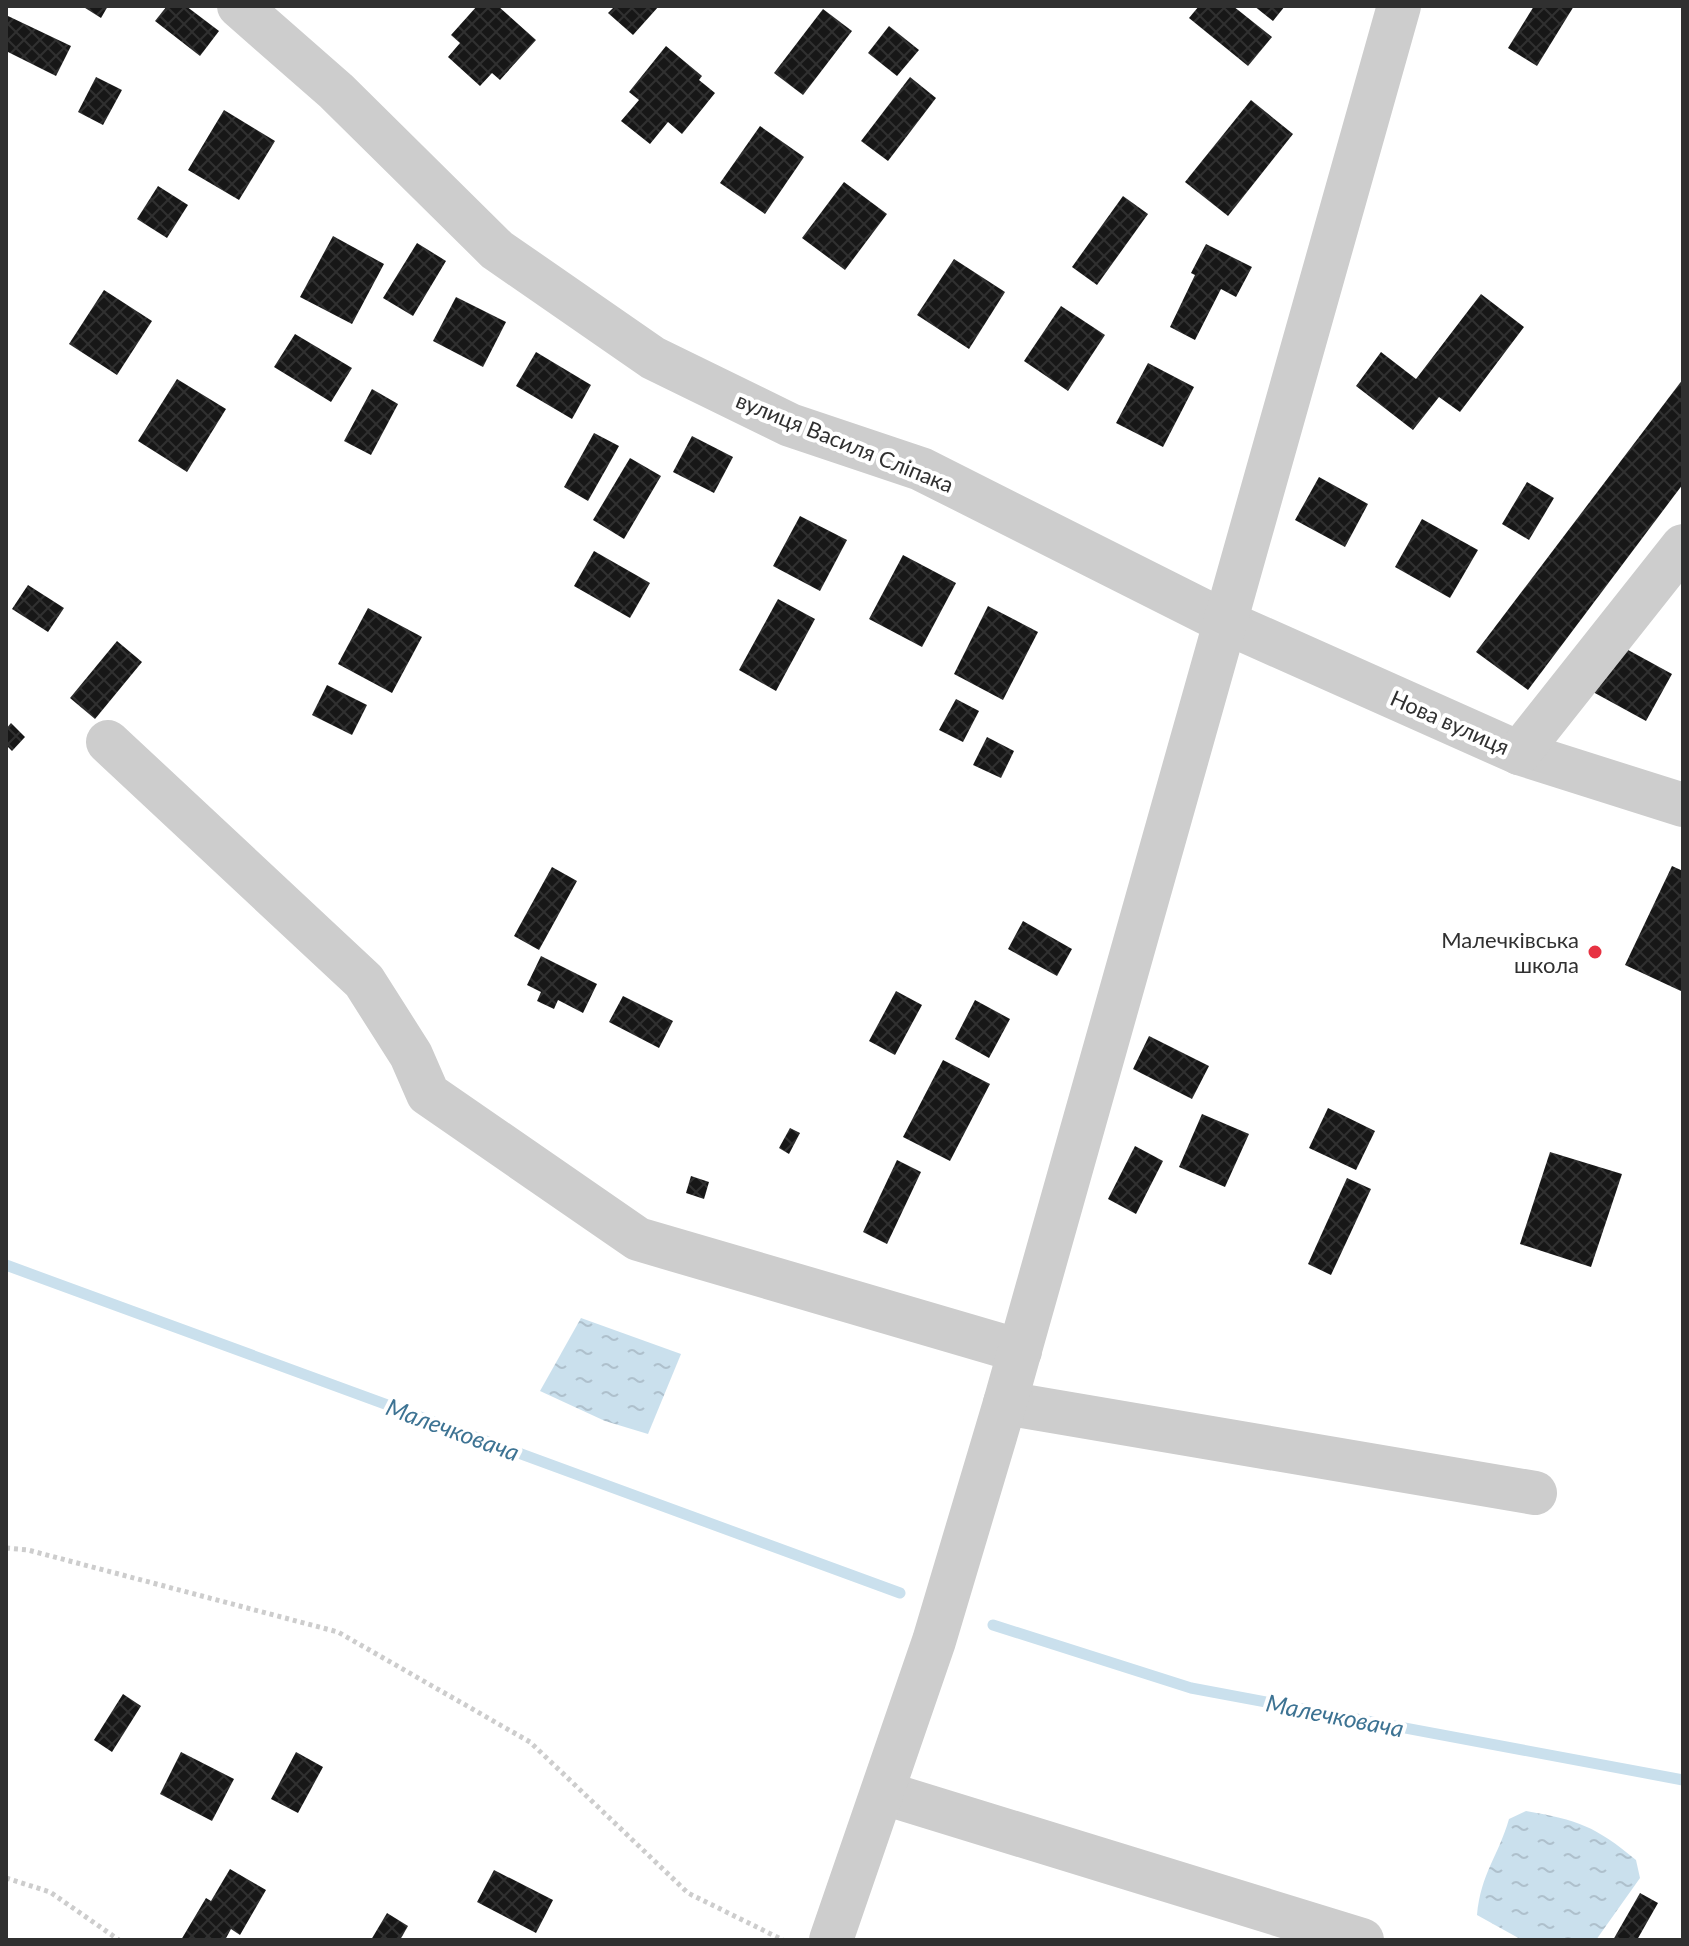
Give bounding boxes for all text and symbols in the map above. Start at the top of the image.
street label: вулиця Василя Сліпака [732,386,958,498]
street label: Нова вулиця [1386,684,1514,760]
place label: Малечківська школа [1441,926,1579,978]
marker: Малечківська школа [1586,943,1604,961]
water label: Малечковача [382,1392,524,1466]
water label: Малечковача [1264,1687,1406,1743]

